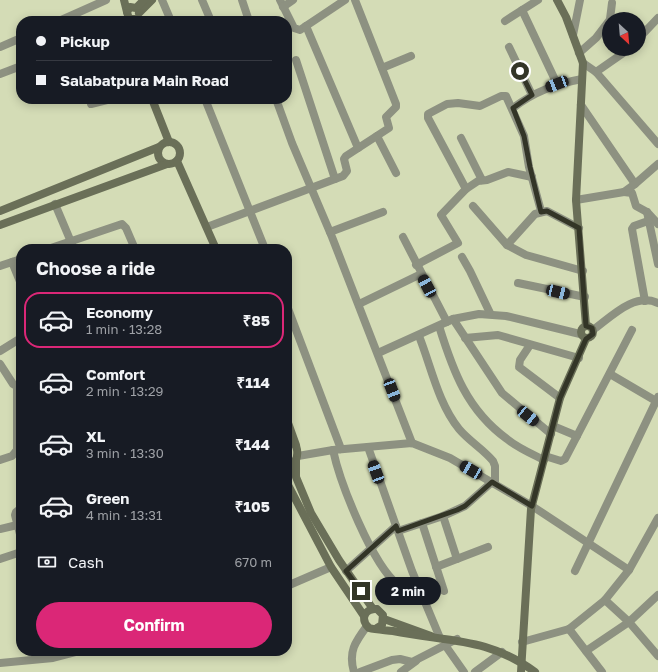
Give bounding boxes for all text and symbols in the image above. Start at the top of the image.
north arrow [602,12,646,56]
map controls [602,12,646,56]
text: Pickup [60,32,110,50]
route start [511,62,529,80]
text: Salabatpura Main Road [60,71,229,89]
car [544,74,570,94]
text: Choose a ride [36,257,155,279]
car [416,273,438,299]
car [545,283,571,301]
icon: car [38,302,74,338]
text: Economy [86,303,153,321]
text: ₹85 [243,311,270,329]
text: 1 min · 13:28 [86,321,162,337]
icon: car [38,364,74,400]
text: Comfort [86,365,145,383]
text: ₹114 [237,373,270,391]
car [382,377,402,403]
text: 2 min · 13:29 [86,383,163,399]
car [515,404,541,428]
icon: car [38,426,74,462]
text: XL [86,427,105,445]
text: ₹144 [235,435,270,453]
text: 3 min · 13:30 [86,445,164,461]
car [366,459,386,485]
car [458,459,484,481]
icon: car [38,488,74,524]
text: Green [86,489,129,507]
text: ₹105 [235,497,270,515]
text: 4 min · 13:31 [86,507,162,523]
icon: cash [36,551,58,573]
text: Cash [68,553,104,571]
text: 670 m [234,554,272,570]
callout: 2 min [375,577,441,605]
route end [352,582,370,600]
text: 2 min [391,583,425,599]
button: Confirm [36,602,272,648]

